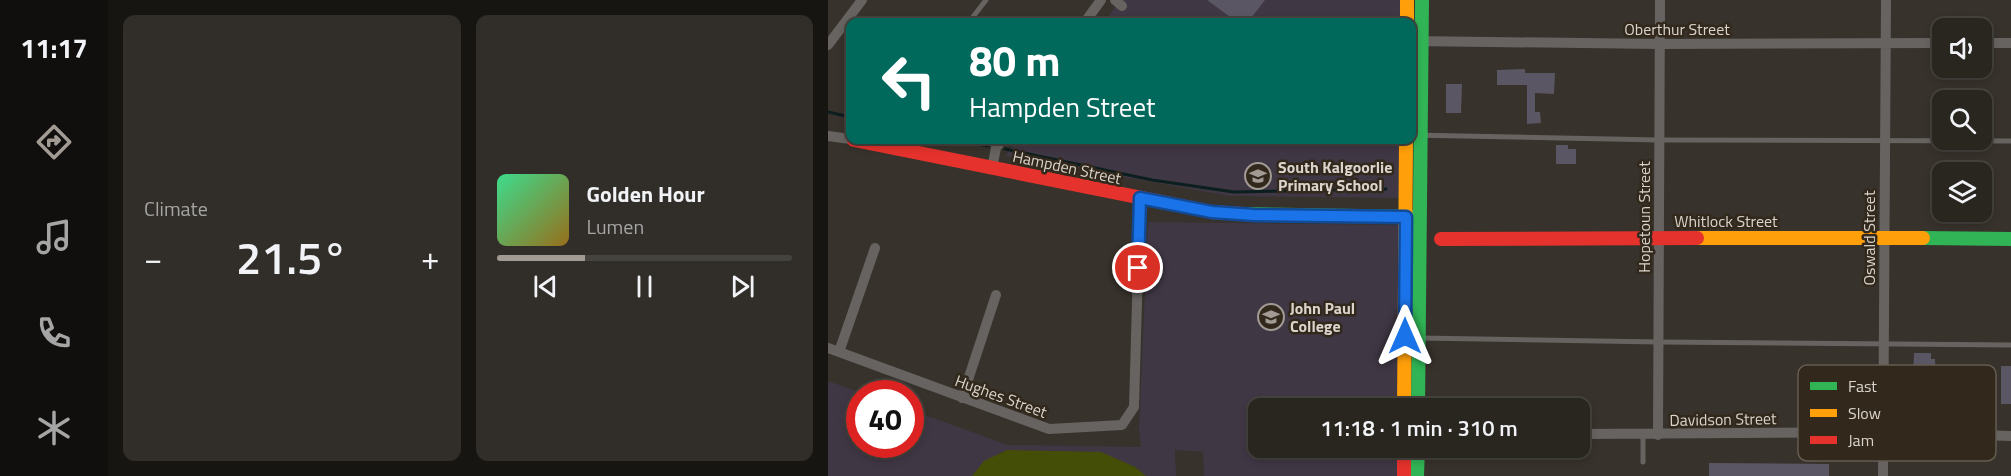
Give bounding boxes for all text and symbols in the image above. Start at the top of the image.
street label: Oberthur Street [1624,17,1730,41]
map controls [1932,18,1992,222]
button: sound [1932,18,1992,78]
text: 11:17 [20,27,88,68]
text: 80 m [969,28,1061,92]
icon: left [870,42,948,120]
text: Hampden Street [969,86,1156,127]
button: search [1932,90,1992,150]
icon: directions [33,121,75,163]
street label: Hampden Street [1010,144,1124,190]
place label: South Kalgoorlie Primary School [1278,155,1392,197]
school or university icon: South Kalgoorlie Primary School [1243,161,1273,191]
street label: Hopetoun Street [1632,161,1656,273]
button: layers [1932,162,1992,222]
text: Golden Hour [587,177,705,211]
street label: Oswald Street [1857,190,1881,286]
text: Climate [144,193,208,224]
street label: Whitlock Street [1674,209,1778,233]
text: Lumen [587,211,644,242]
icon: music [33,216,75,258]
text: 21.5° [236,223,348,291]
text: − [144,233,162,283]
text: + [421,233,440,283]
pin [1112,242,1163,293]
icon: arrive [1121,251,1154,284]
icon: previous [529,270,562,303]
icon: pause [628,270,661,303]
icon: next [726,270,759,303]
place label: John Paul College [1290,296,1355,338]
school or university icon: John Paul College [1256,302,1286,332]
position arrow [1373,304,1437,368]
icon: phone [33,312,75,354]
legend [1798,365,1996,461]
street label: Hughes Street [952,368,1051,424]
text: Fast [1848,374,1877,398]
speed limit sign: 40 [846,380,924,458]
text: Slow [1848,401,1881,425]
street label: Davidson Street [1669,406,1777,432]
icon: climate [33,407,75,449]
text: 11:18 · 1 min · 310 m [1320,411,1518,445]
text: Jam [1848,428,1874,452]

